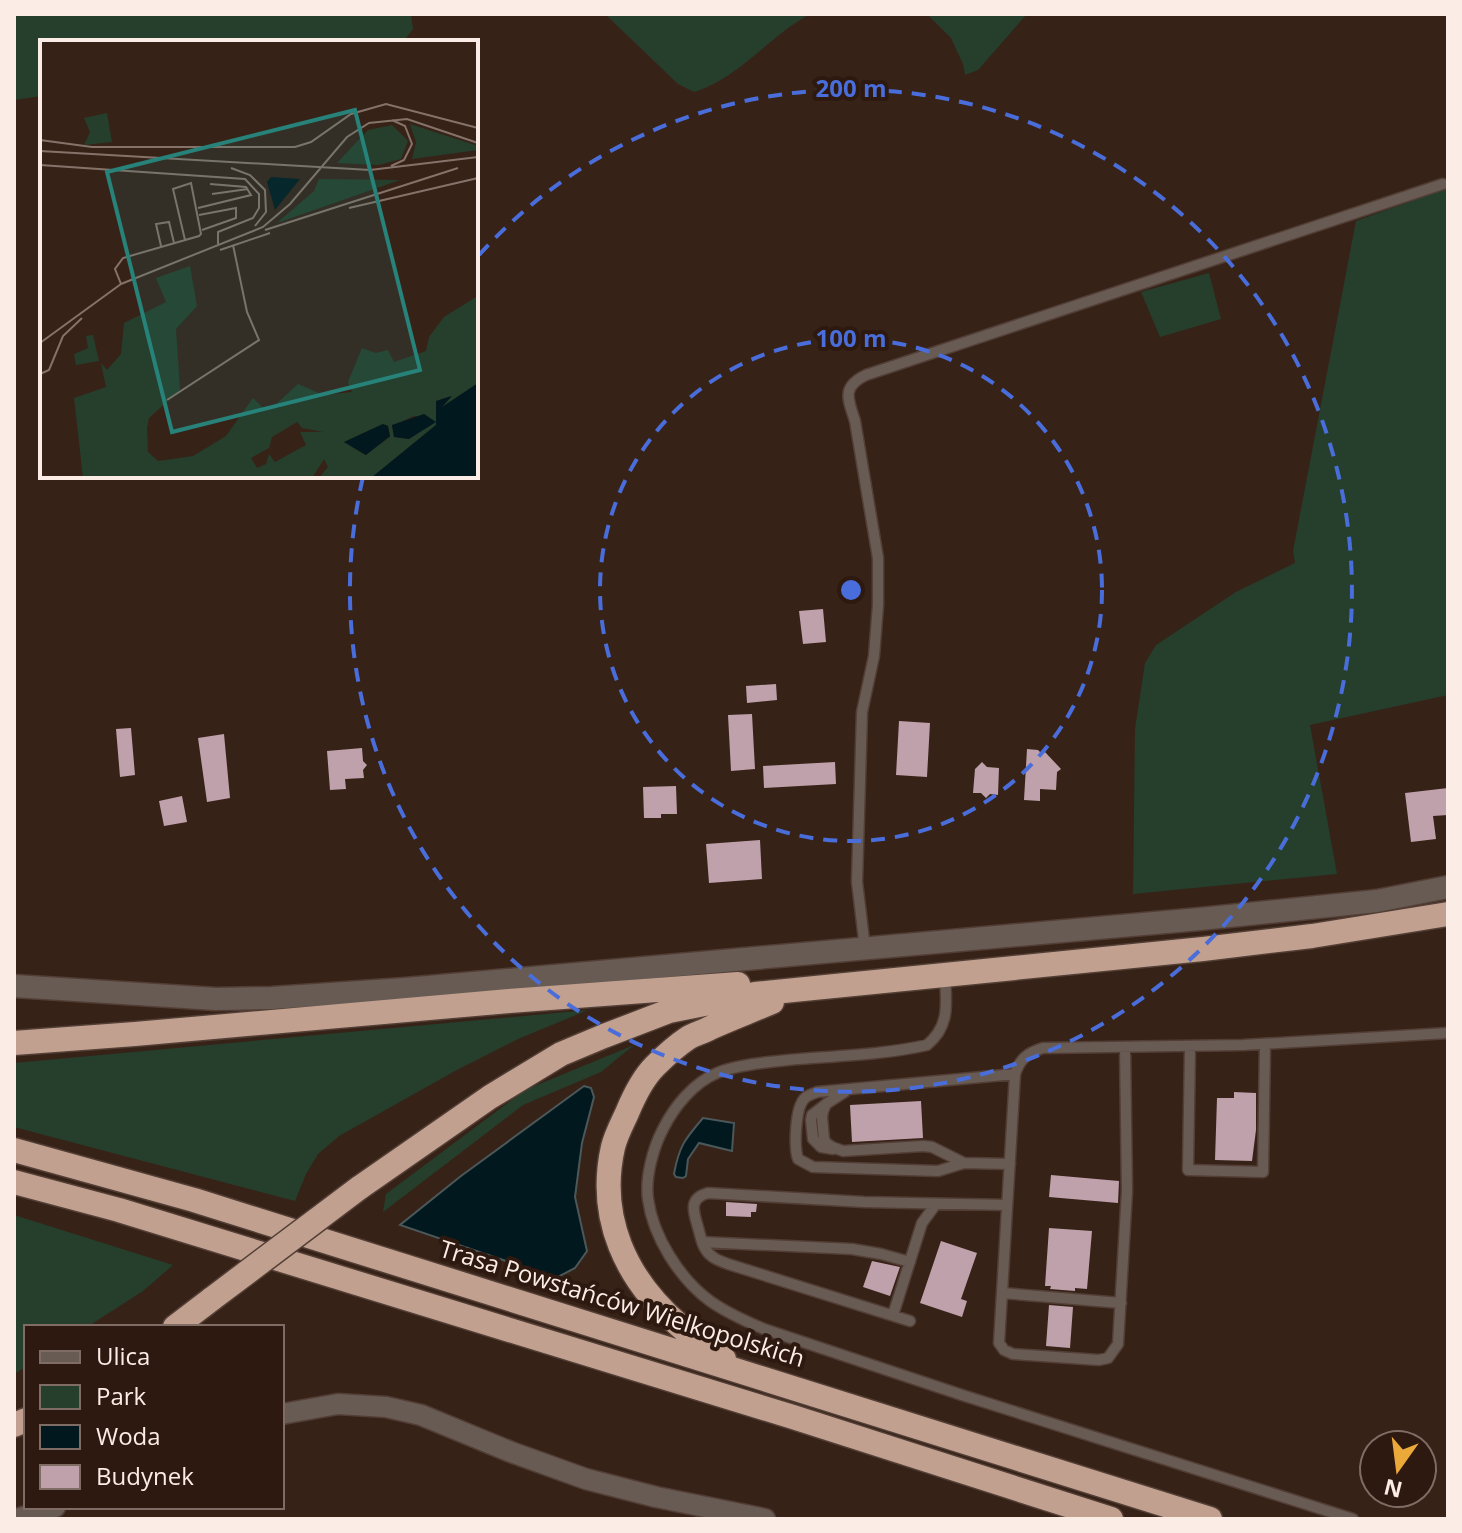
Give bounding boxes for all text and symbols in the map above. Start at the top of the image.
inset map [40,40,478,478]
text: 200 m [816,71,886,104]
text: 100 m [816,321,886,354]
centre of rings [837,576,865,604]
street label: Trasa Powstańców Wielkopolskich [436,1231,809,1374]
legend [24,1325,284,1509]
text: Ulica [96,1339,150,1372]
text: Park [96,1379,147,1412]
text: Woda [96,1419,161,1452]
north arrow [1358,1429,1438,1509]
text: Budynek [96,1459,194,1492]
text: N [1381,1473,1405,1506]

